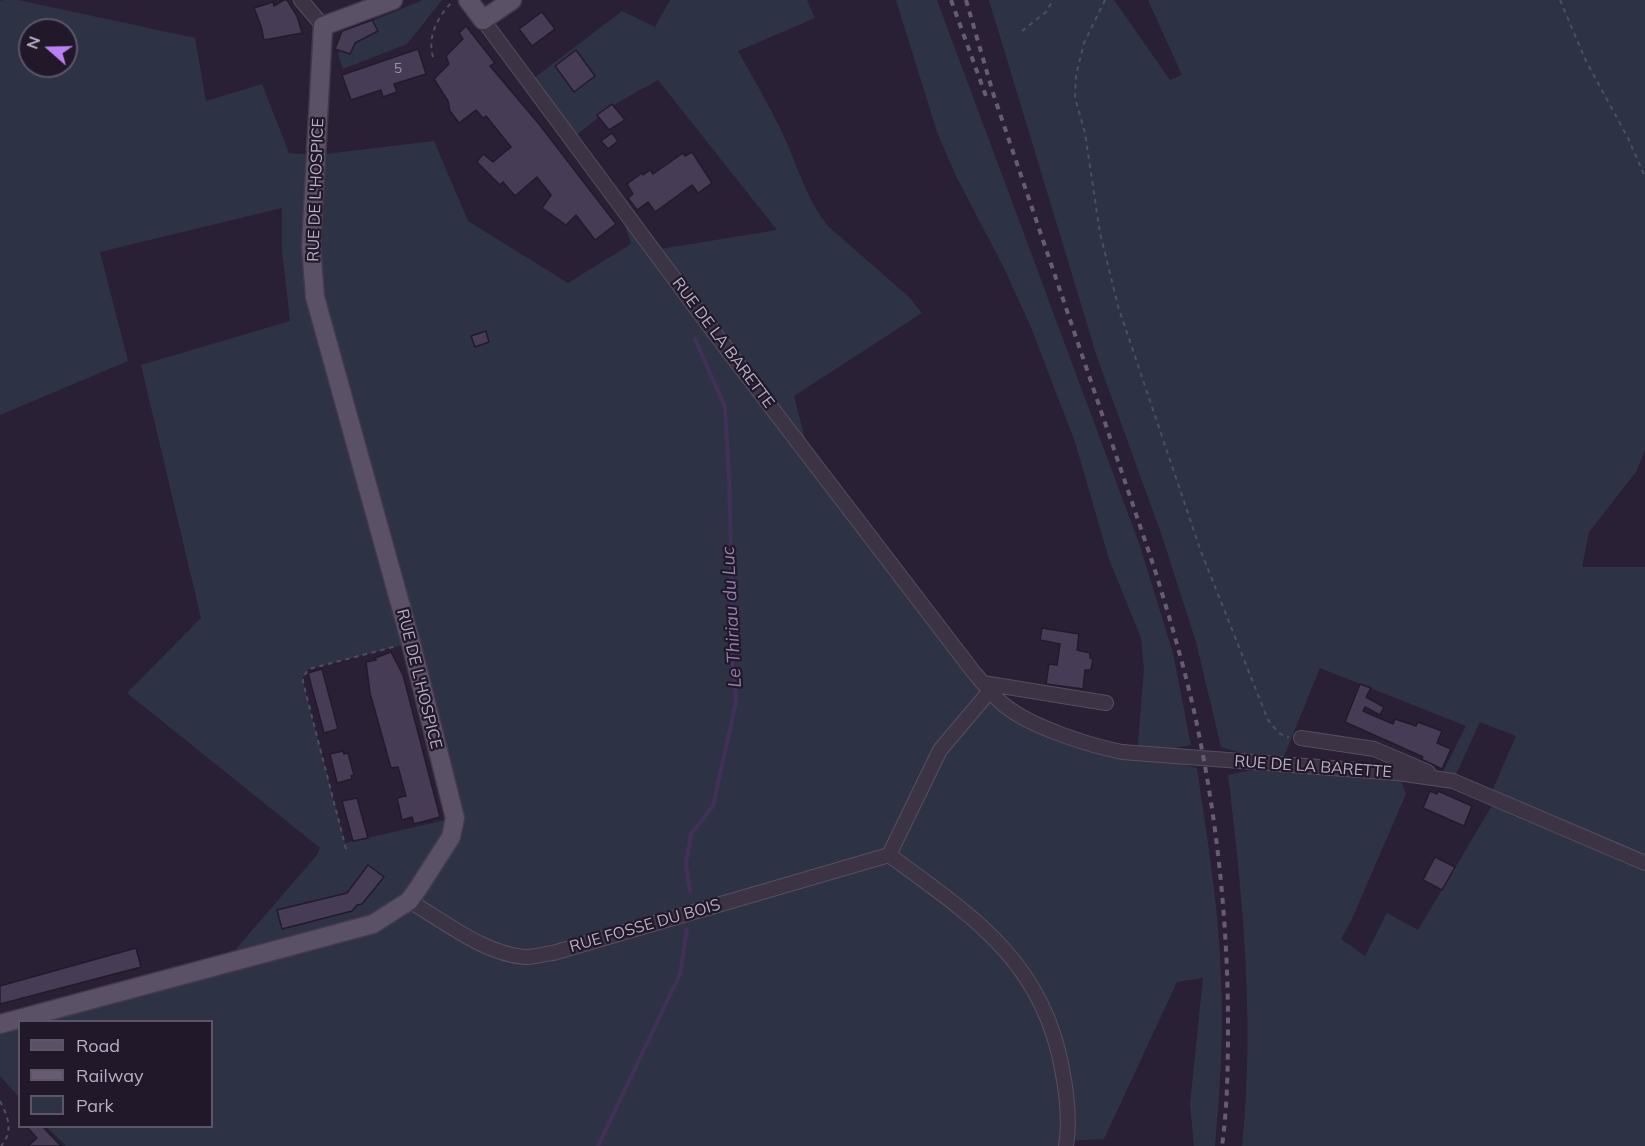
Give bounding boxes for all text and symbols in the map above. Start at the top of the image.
north arrow [18,18,78,78]
text: N [21,33,44,52]
house number: 5 [394,61,402,77]
street label: RUE DE L'HOSPICE [304,118,328,262]
street label: RUE DE LA BARETTE [668,274,778,412]
water label: Le Thiriau du Luc [718,546,746,688]
street label: RUE DE L'HOSPICE [392,607,446,751]
street label: RUE DE LA BARETTE [1234,752,1392,782]
street label: RUE FOSSE DU BOIS [567,895,723,957]
legend [18,1020,213,1128]
text: Road [76,1034,120,1057]
text: Railway [76,1064,144,1087]
text: Park [76,1094,114,1117]

